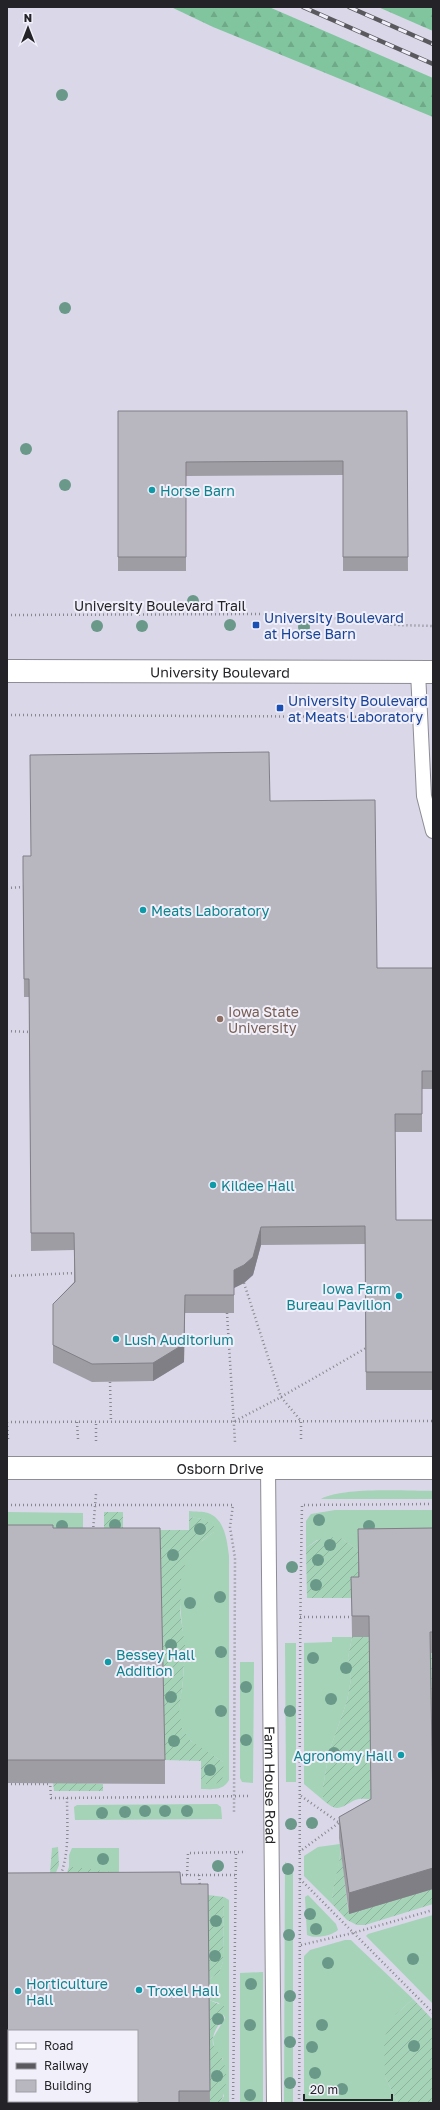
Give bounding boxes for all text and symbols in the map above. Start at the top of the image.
north arrow [8,8,48,48]
text: N [24,11,32,24]
place label: Horse Barn [160,482,235,499]
marker: Horse Barn [147,485,157,495]
street label: University Boulevard Trail [74,597,246,614]
place label: University Boulevard at Horse Barn [264,609,404,642]
marker: University Boulevard at Horse Barn [251,620,261,630]
street label: University Boulevard [150,663,290,680]
place label: University Boulevard at Meats Laboratory [288,692,428,725]
marker: University Boulevard at Meats Laboratory [275,703,285,713]
place label: Meats Laboratory [151,902,269,919]
marker: Meats Laboratory [138,905,148,915]
place label: Iowa State University [228,1003,299,1036]
marker: Iowa State University [215,1014,225,1024]
place label: Kildee Hall [221,1177,295,1194]
marker: Kildee Hall [208,1180,218,1190]
place label: Iowa Farm Bureau Pavilion [286,1280,391,1313]
marker: Iowa Farm Bureau Pavilion [394,1291,404,1301]
place label: Lush Auditorium [124,1331,234,1348]
marker: Lush Auditorium [111,1334,121,1344]
street label: Osborn Drive [176,1460,264,1477]
place label: Bessey Hall Addition [116,1646,195,1679]
marker: Bessey Hall Addition [103,1657,113,1667]
street label: Farm House Road [262,1726,280,1844]
place label: Agronomy Hall [293,1747,393,1764]
marker: Agronomy Hall [396,1750,406,1760]
place label: Horticulture Hall [26,1975,108,2008]
place label: Troxel Hall [147,1982,219,1999]
marker: Troxel Hall [134,1985,144,1995]
marker: Horticulture Hall [13,1986,23,1996]
legend [8,2030,138,2102]
text: Road [44,2038,73,2053]
text: Railway [44,2058,89,2073]
scale bar [304,2076,392,2102]
text: Building [44,2078,92,2093]
text: 20 m [310,2082,338,2097]

